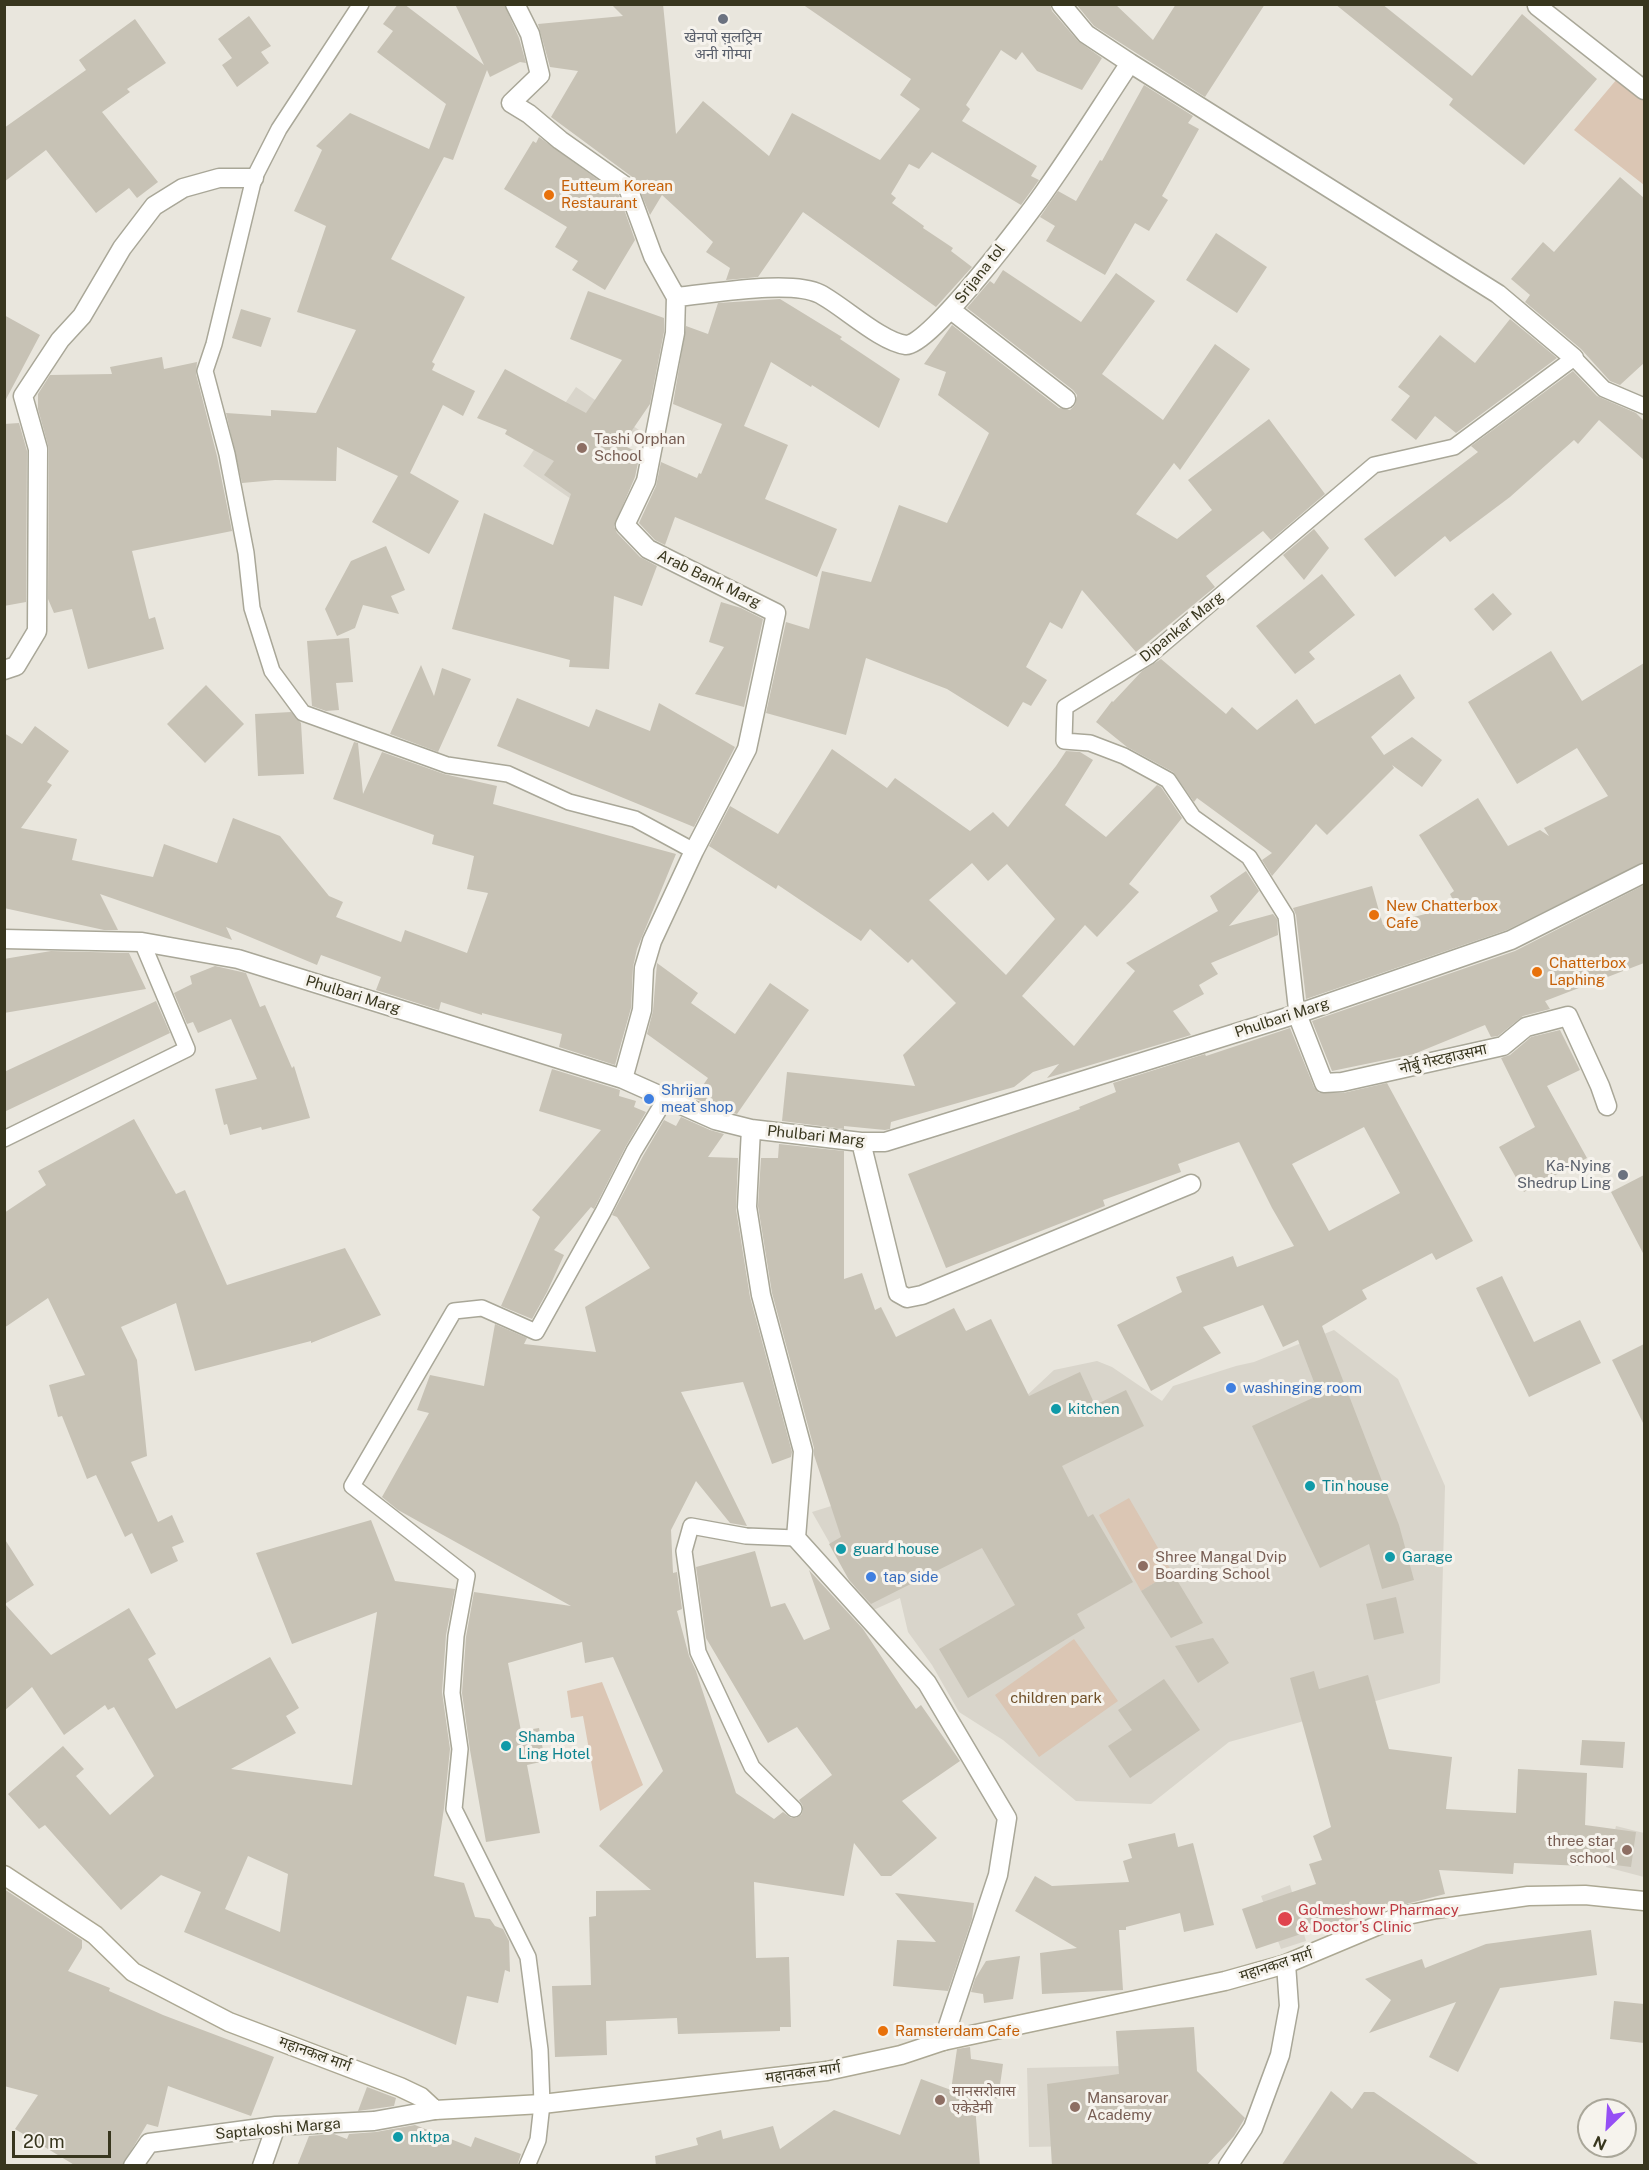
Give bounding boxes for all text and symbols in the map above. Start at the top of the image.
marker: खेनपो सुलट्रिम अनी गोम्पा [716,12,730,26]
place label: खेनपो सुलट्रिम अनी गोम्पा [684,28,762,63]
place label: Eutteum Korean Restaurant [561,177,673,212]
marker: Eutteum Korean Restaurant [542,188,556,202]
street label: Srijana tol [951,240,1009,308]
place label: Tashi Orphan School [594,430,685,465]
marker: Tashi Orphan School [575,441,589,455]
street label: Arab Bank Marg [654,546,764,612]
street label: Dipankar Marg [1137,588,1227,666]
place label: New Chatterbox Cafe [1386,897,1498,932]
marker: New Chatterbox Cafe [1367,908,1381,922]
place label: Chatterbox Laphing [1549,954,1626,989]
marker: Chatterbox Laphing [1530,965,1544,979]
street label: Phulbari Marg [303,972,403,1018]
street label: Phulbari Marg [1232,994,1332,1042]
street label: नोर्बु गेस्टहाउसमा [1397,1040,1489,1078]
place label: Shrijan meat shop [661,1081,733,1116]
marker: Shrijan meat shop [642,1092,656,1106]
street label: Phulbari Marg [766,1122,866,1150]
place label: Ka-Nying Shedrup Ling [1517,1157,1611,1192]
marker: Ka-Nying Shedrup Ling [1616,1168,1630,1182]
place label: washinging room [1243,1379,1362,1397]
marker: washinging room [1224,1381,1238,1395]
place label: kitchen [1068,1400,1120,1418]
marker: kitchen [1049,1402,1063,1416]
place label: Tin house [1322,1477,1389,1495]
marker: Tin house [1303,1479,1317,1493]
place label: guard house [853,1540,939,1558]
marker: guard house [834,1542,848,1556]
place label: Shree Mangal Dvip Boarding School [1155,1548,1287,1583]
place label: Garage [1402,1548,1453,1566]
marker: Garage [1383,1550,1397,1564]
marker: Shree Mangal Dvip Boarding School [1136,1559,1150,1573]
place label: tap side [883,1568,938,1586]
marker: tap side [864,1570,878,1584]
park label: children park [1010,1689,1102,1707]
place label: Shamba Ling Hotel [518,1728,590,1763]
marker: Shamba Ling Hotel [499,1739,513,1753]
place label: three star school [1547,1832,1615,1867]
marker: three star school [1620,1843,1634,1857]
place label: Golmeshowr Pharmacy & Doctor's Clinic [1298,1901,1459,1936]
marker: Golmeshowr Pharmacy & Doctor's Clinic [1276,1910,1294,1928]
street label: महानकल मार्ग [1237,1945,1315,1985]
place label: Ramsterdam Cafe [895,2022,1020,2040]
marker: Ramsterdam Cafe [876,2024,890,2038]
street label: महानकल मार्ग [276,2033,354,2075]
street label: महानकल मार्ग [764,2059,842,2087]
place label: मानसरोवास एकेडेमी [952,2082,1016,2117]
place label: Mansarovar Academy [1087,2089,1169,2124]
marker: मानसरोवास एकेडेमी [933,2093,947,2107]
north arrow [1577,2098,1637,2158]
marker: Mansarovar Academy [1068,2100,1082,2114]
street label: Saptakoshi Marga [215,2115,341,2143]
scale bar [15,2119,114,2157]
place label: nktpa [410,2128,450,2146]
marker: nktpa [391,2130,405,2144]
text: 20 m [23,2131,65,2152]
text: N [1590,2132,1610,2154]

